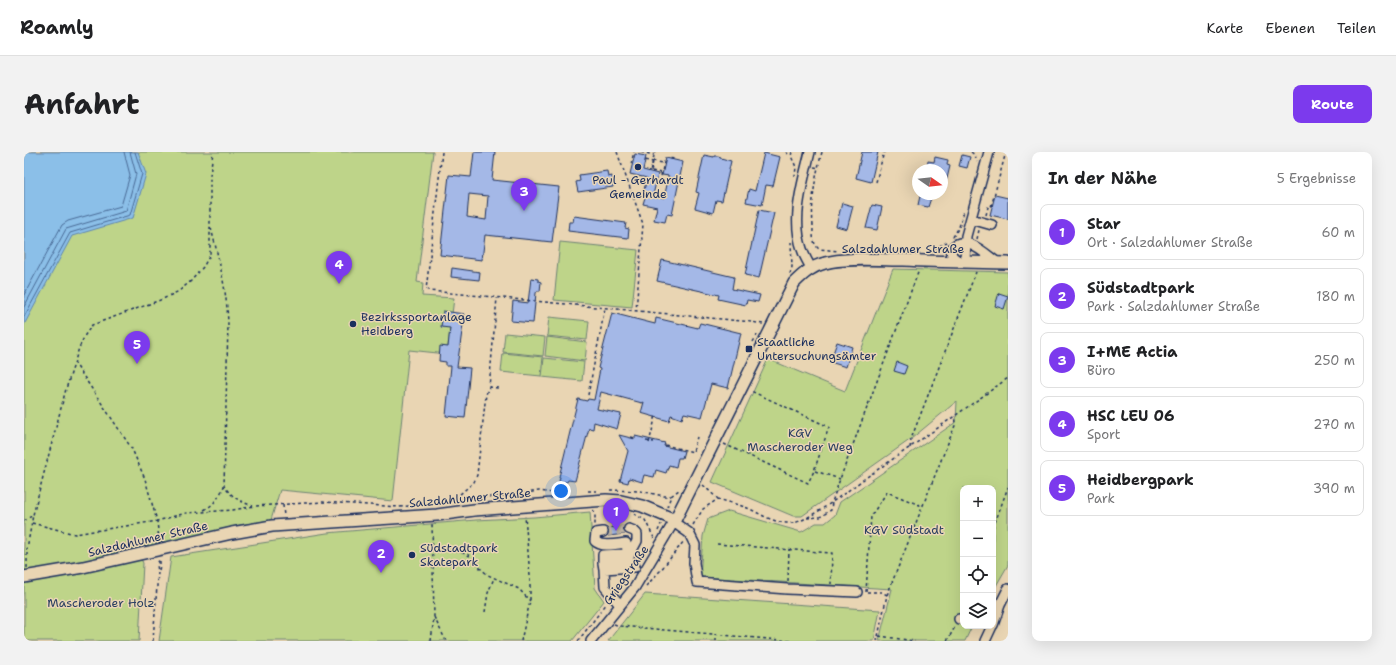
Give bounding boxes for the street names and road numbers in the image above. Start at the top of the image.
street label: Salzdahlumer Straße [842,241,964,257]
street label: Salzdahlumer Straße [408,485,532,511]
street label: Salzdahlumer Straße [87,517,210,561]
street label: Griegstraße [600,542,653,608]

